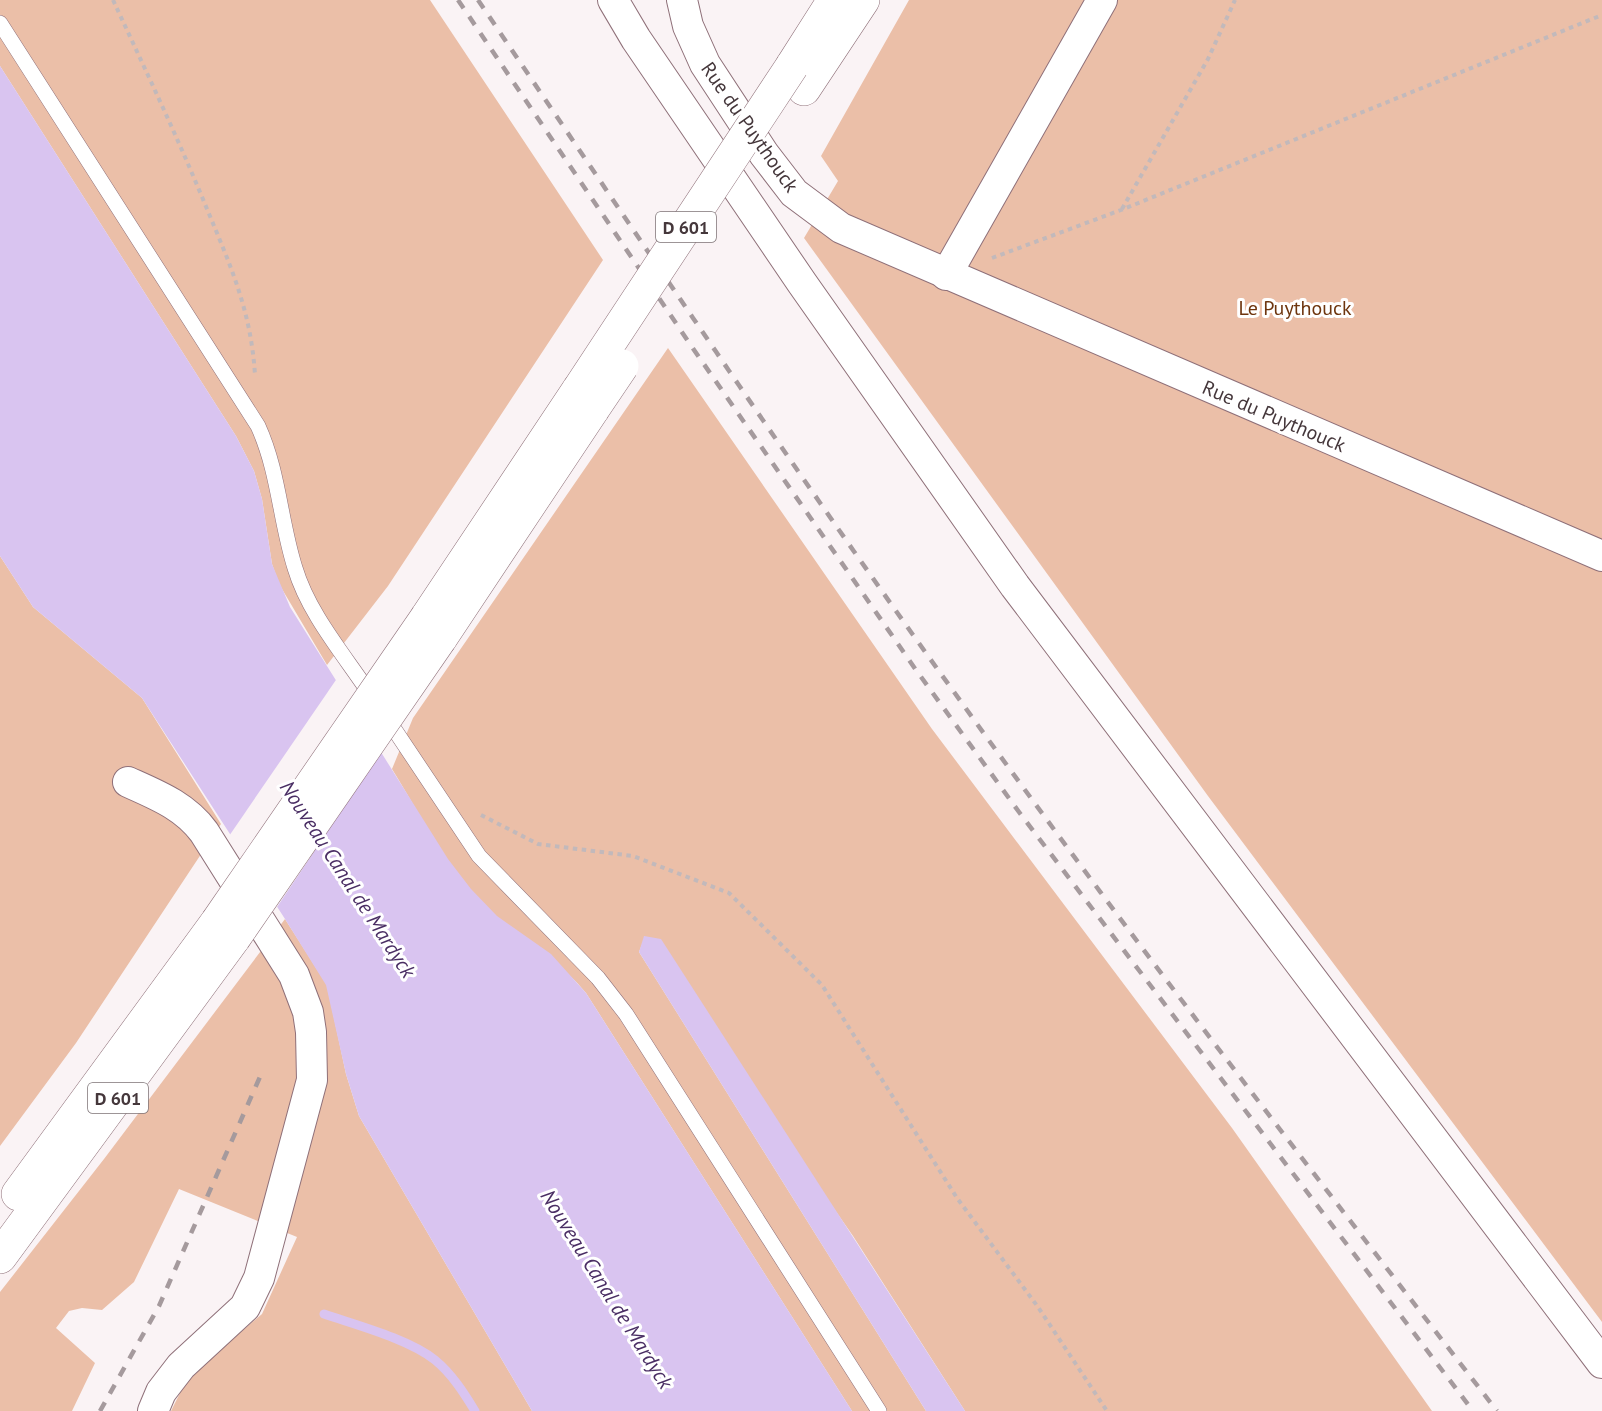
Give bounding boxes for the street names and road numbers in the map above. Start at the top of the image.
street label: Rue du Puythouck [695,57,805,198]
road number: D 601 [656,212,716,242]
street label: Rue du Puythouck [1198,374,1350,458]
road number: D 601 [88,1083,148,1113]

